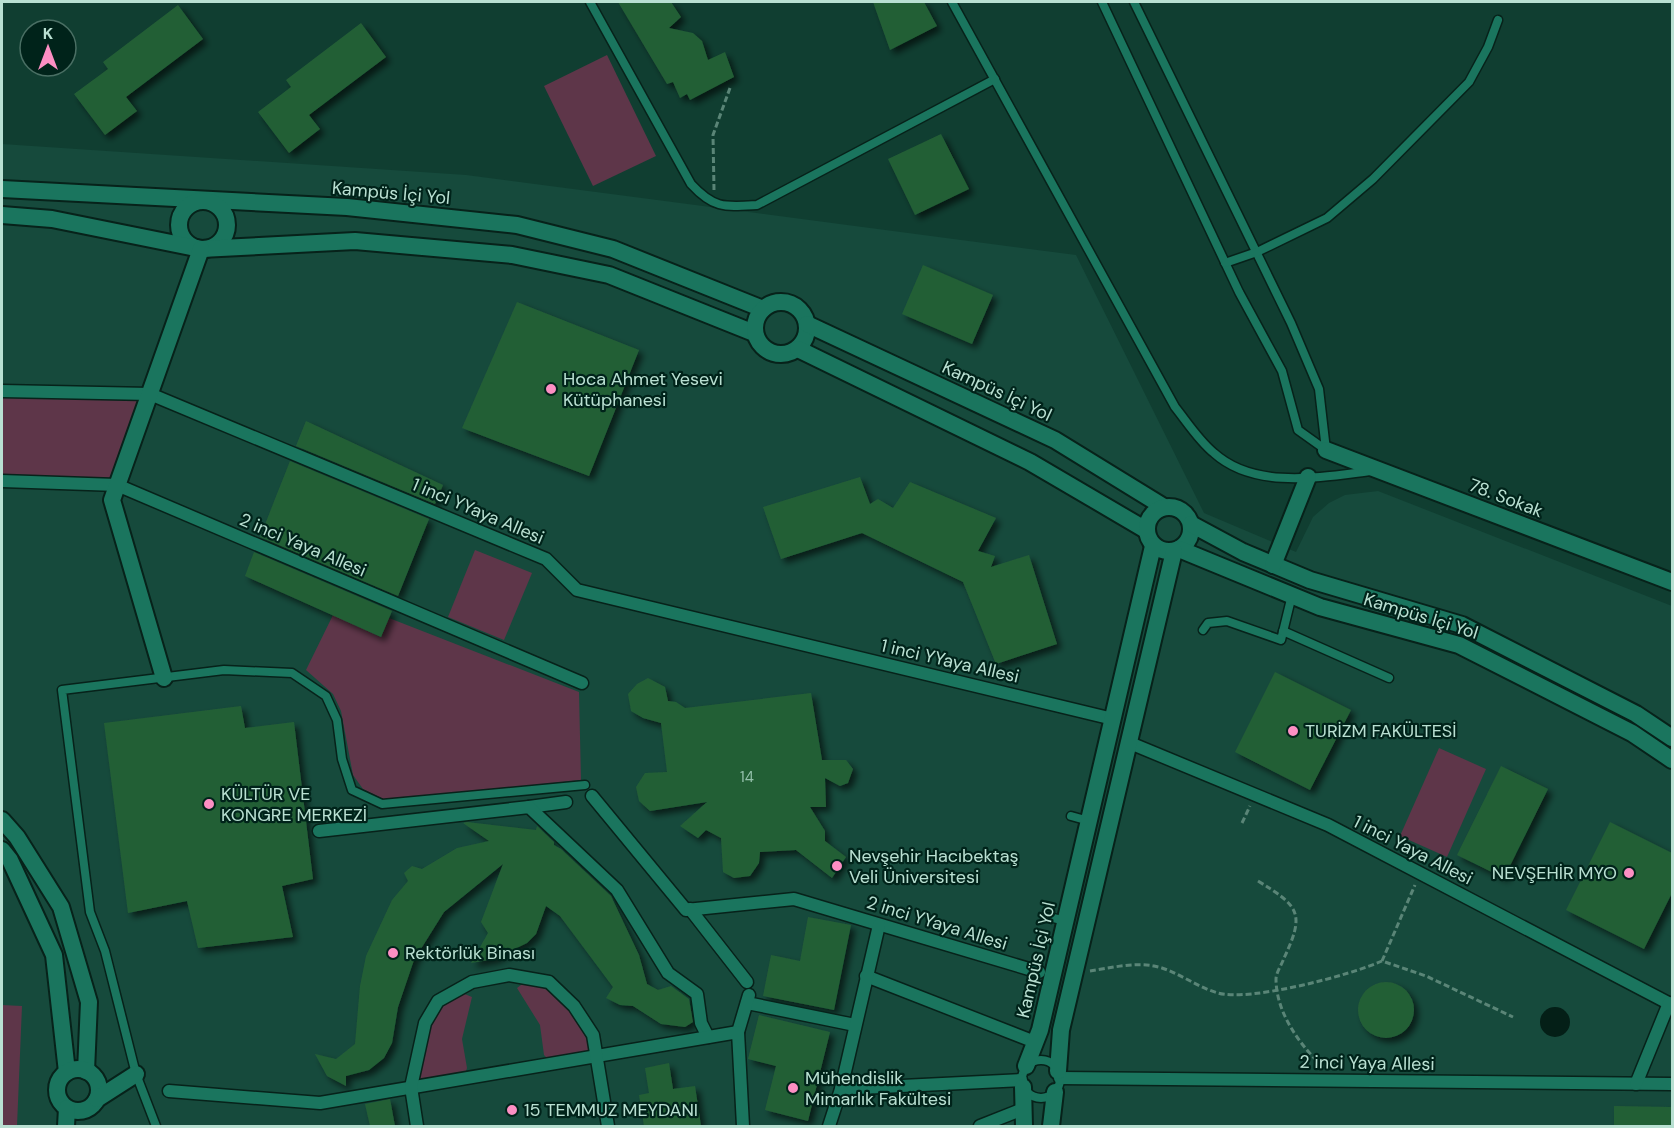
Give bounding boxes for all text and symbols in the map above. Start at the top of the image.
north arrow [18,18,78,78]
text: K [43,23,54,44]
street label: Kampüs İçi Yol [331,176,451,210]
street label: Kampüs İçi Yol [938,355,1056,427]
place label: Hoca Ahmet Yesevi Kütüphanesi [563,367,723,412]
marker: Hoca Ahmet Yesevi Kütüphanesi [544,382,558,396]
street label: 1 inci YYaya Allesi [408,472,548,550]
street label: 78. Sokak [1465,473,1547,523]
street label: 2 inci Yaya Allesi [236,507,370,583]
street label: Kampüs İçi Yol [1361,587,1481,645]
street label: 1 inci YYaya Allesi [879,633,1021,689]
place label: TURİZM FAKÜLTESİ [1305,719,1456,743]
marker: TURİZM FAKÜLTESİ [1286,724,1300,738]
house number: 14 [740,767,754,787]
place label: KÜLTÜR VE KONGRE MERKEZİ [221,782,367,827]
marker: KÜLTÜR VE KONGRE MERKEZİ [202,797,216,811]
street label: 1 inci Yaya Allesi [1349,810,1477,890]
place label: Nevşehir Hacıbektaş Veli Üniversitesi [849,844,1019,889]
marker: Nevşehir Hacıbektaş Veli Üniversitesi [830,859,844,873]
place label: NEVŞEHİR MYO [1492,861,1617,885]
marker: NEVŞEHİR MYO [1622,866,1636,880]
street label: 2 inci YYaya Allesi [864,890,1010,956]
street label: Kampüs İçi Yol [1011,900,1061,1020]
place label: Rektörlük Binası [405,941,535,965]
marker: Rektörlük Binası [386,946,400,960]
street label: 2 inci Yaya Allesi [1299,1050,1435,1076]
place label: Mühendislik Mimarlık Fakültesi [805,1066,951,1111]
marker: Mühendislik Mimarlık Fakültesi [786,1081,800,1095]
place label: 15 TEMMUZ MEYDANI [524,1098,698,1122]
marker: 15 TEMMUZ MEYDANI [505,1103,519,1117]

